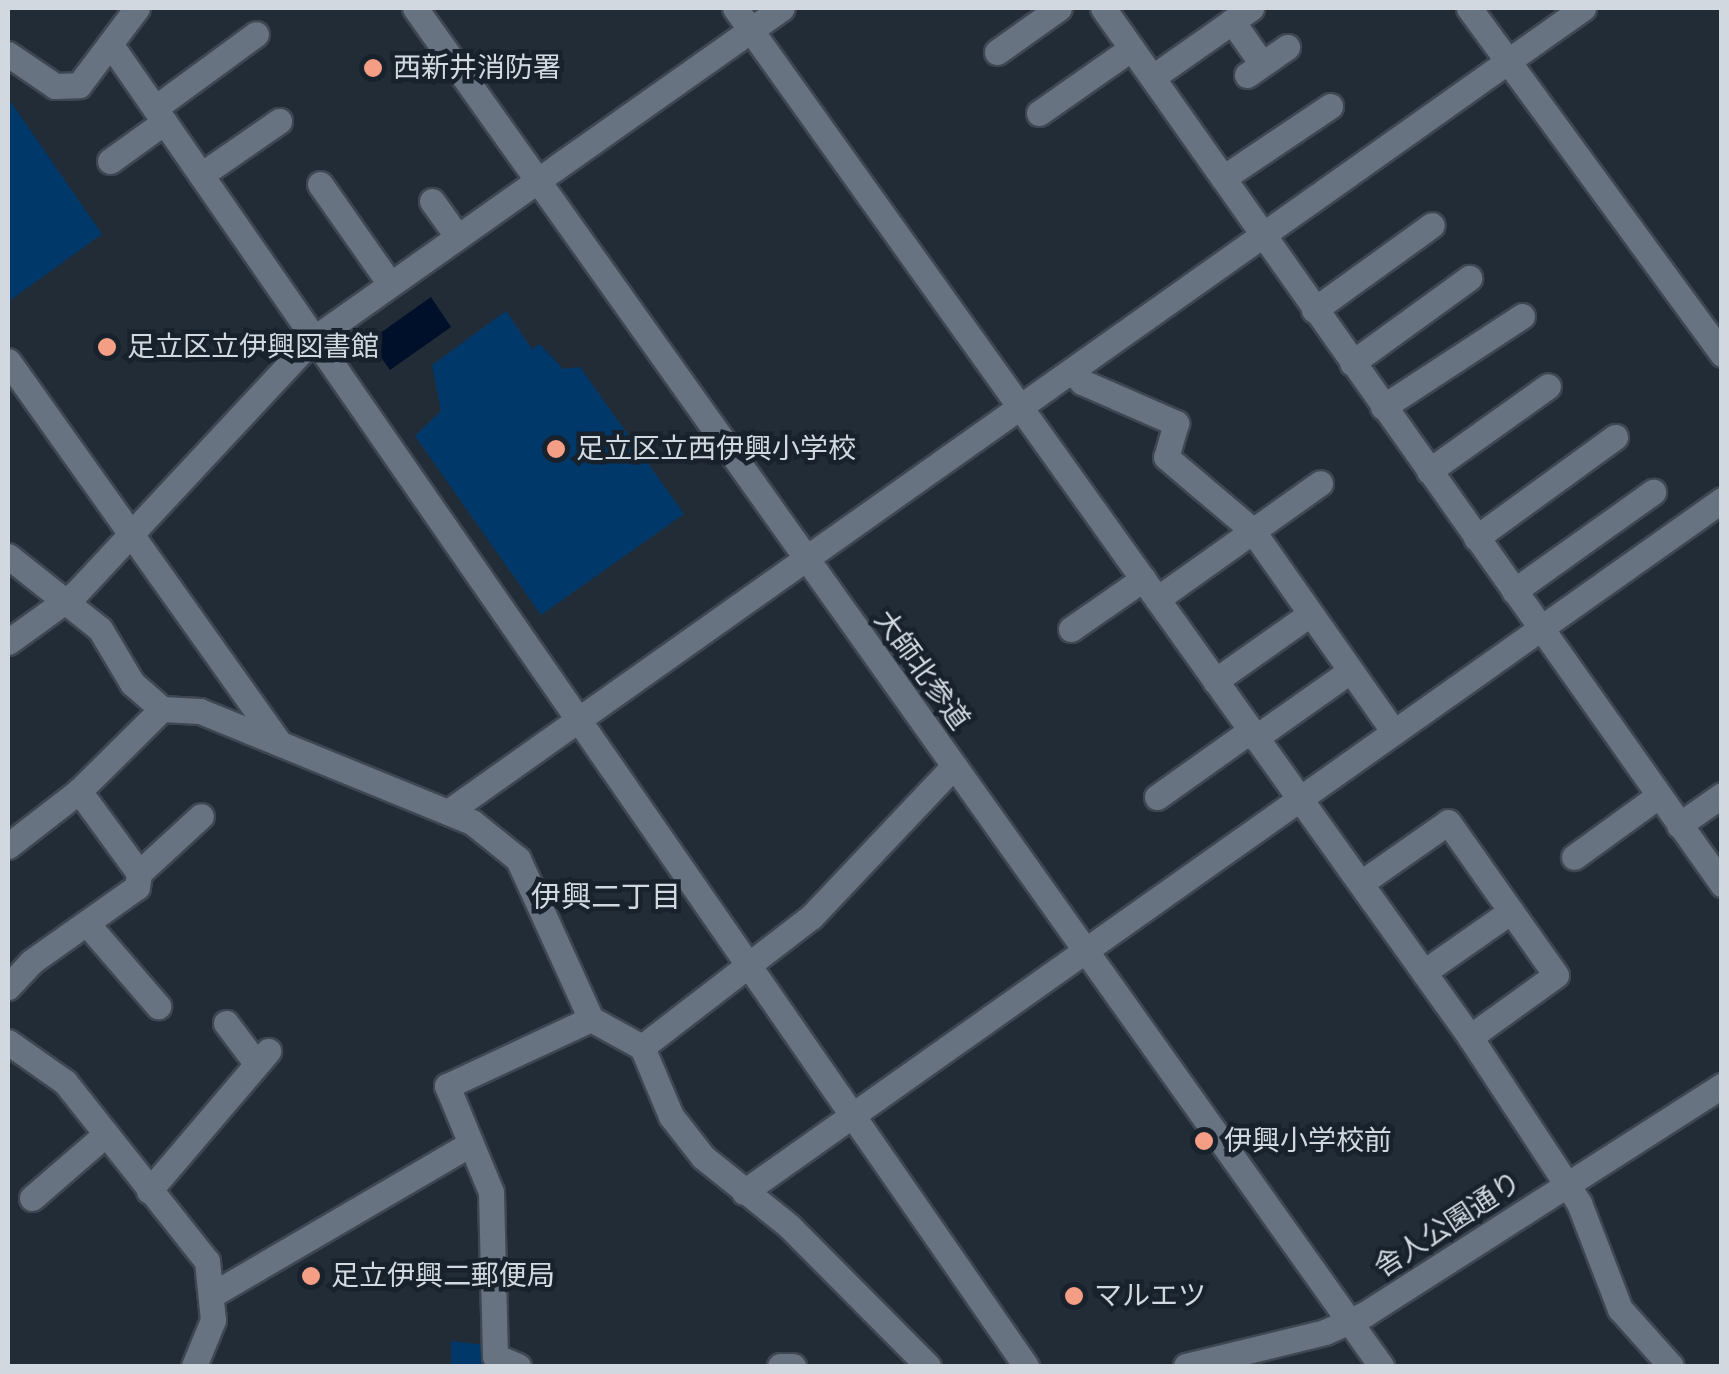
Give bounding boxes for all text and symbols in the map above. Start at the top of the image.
place label: 西新井消防署 [393,51,561,85]
marker: 西新井消防署 [362,57,384,79]
place label: 足立区立伊興図書館 [127,330,379,364]
marker: 足立区立伊興図書館 [96,336,118,358]
place label: 足立区立西伊興小学校 [576,432,856,466]
marker: 足立区立西伊興小学校 [545,438,567,460]
street label: 大師北参道 [867,603,977,737]
district label: 伊興二丁目 [531,879,681,915]
place label: 伊興小学校前 [1224,1124,1392,1158]
marker: 伊興小学校前 [1193,1130,1215,1152]
street label: 舎人公園通り [1368,1165,1528,1285]
place label: 足立伊興二郵便局 [331,1259,555,1293]
marker: 足立伊興二郵便局 [300,1265,322,1287]
place label: マルエツ [1094,1279,1206,1313]
marker: マルエツ [1063,1285,1085,1307]

